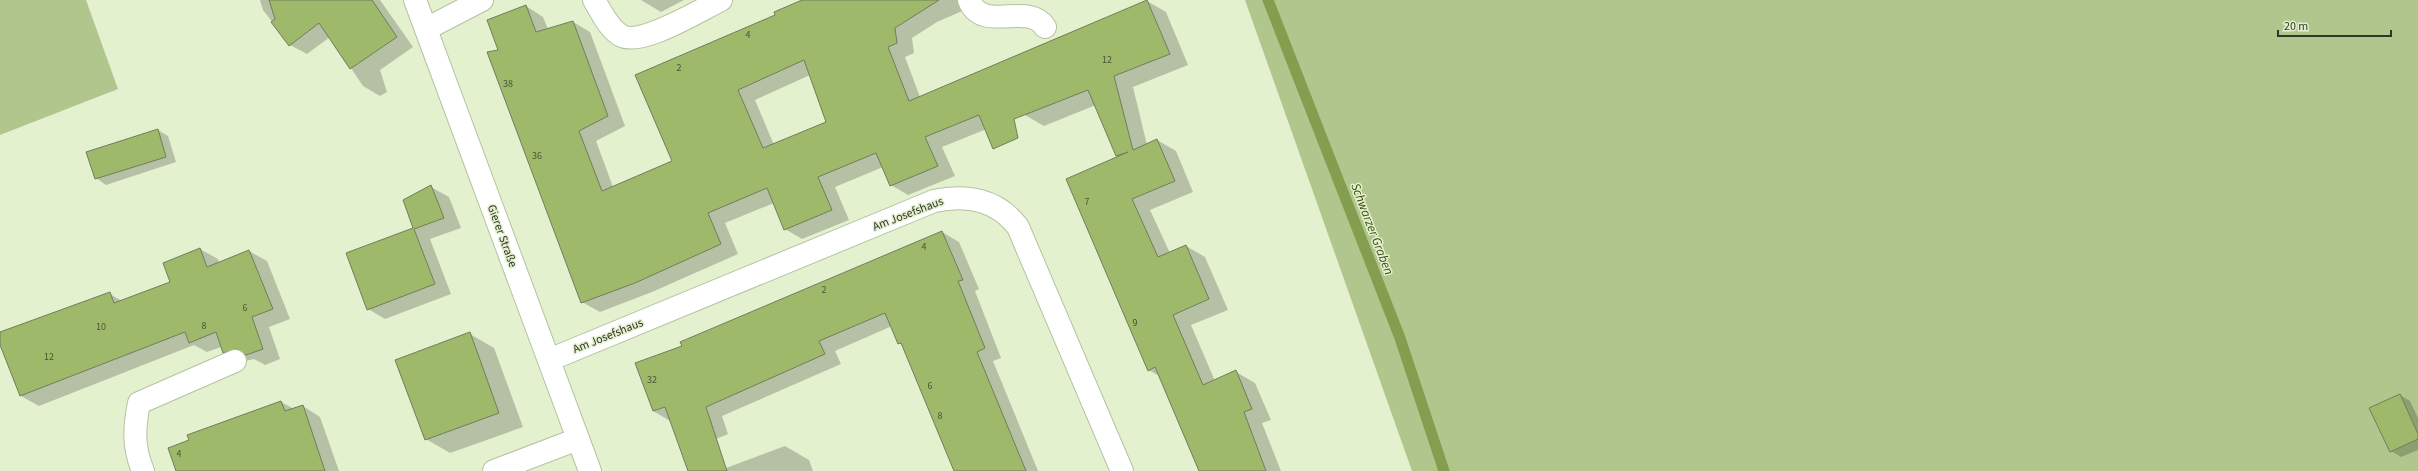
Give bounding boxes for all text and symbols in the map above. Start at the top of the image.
scale bar [2278,12,2391,38]
text: 20 m [2284,18,2308,35]
house number: 4 [746,28,751,42]
house number: 12 [1102,53,1112,67]
house number: 2 [677,61,682,75]
house number: 38 [503,77,513,91]
house number: 36 [532,149,542,163]
water label: Schwarzer Graben [1346,181,1398,278]
street label: Am Josefshaus [870,193,946,235]
house number: 7 [1085,195,1090,209]
street label: Gierer Straße [483,202,521,270]
house number: 4 [922,240,927,254]
house number: 2 [822,283,827,297]
house number: 6 [243,301,248,315]
street label: Am Josefshaus [570,314,646,358]
house number: 9 [1133,316,1138,330]
house number: 8 [202,319,207,333]
house number: 10 [96,320,106,334]
house number: 12 [44,350,54,364]
house number: 32 [647,373,657,387]
house number: 6 [928,379,933,393]
house number: 8 [938,409,943,423]
house number: 4 [177,447,182,461]

